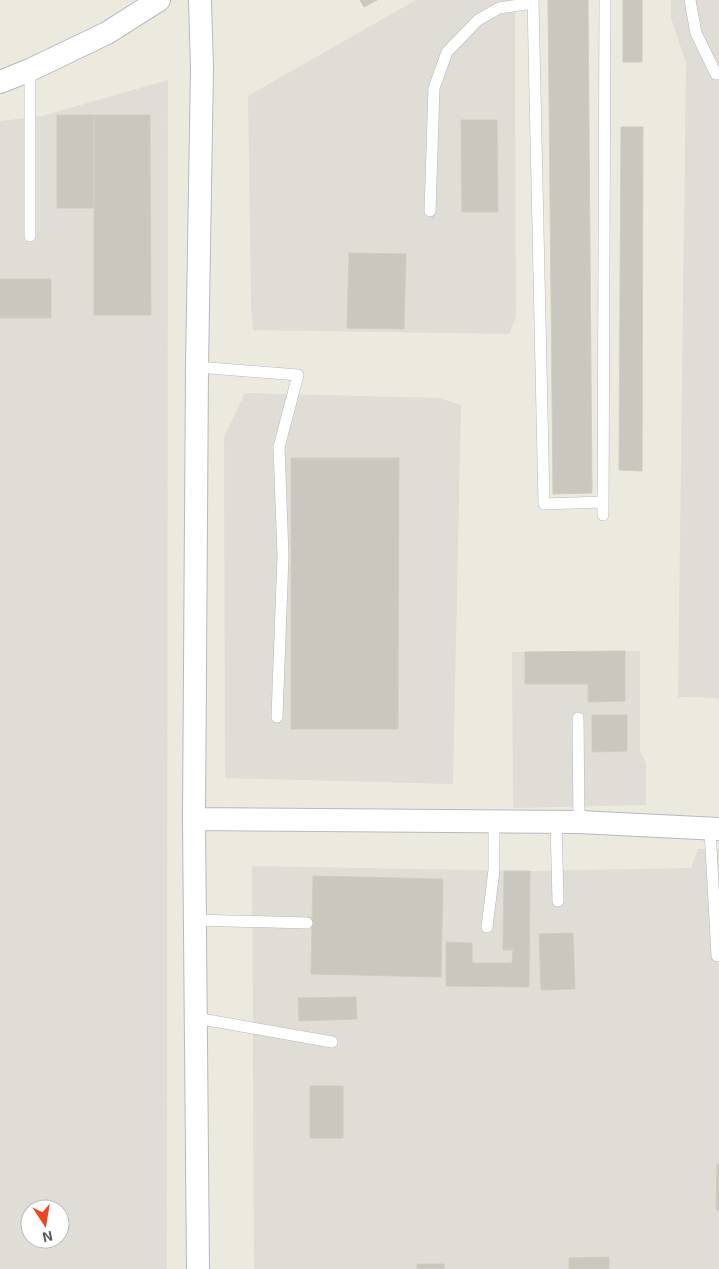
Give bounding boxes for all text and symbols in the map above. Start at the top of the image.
north arrow [20,1199,70,1249]
text: N [41,1228,55,1247]

